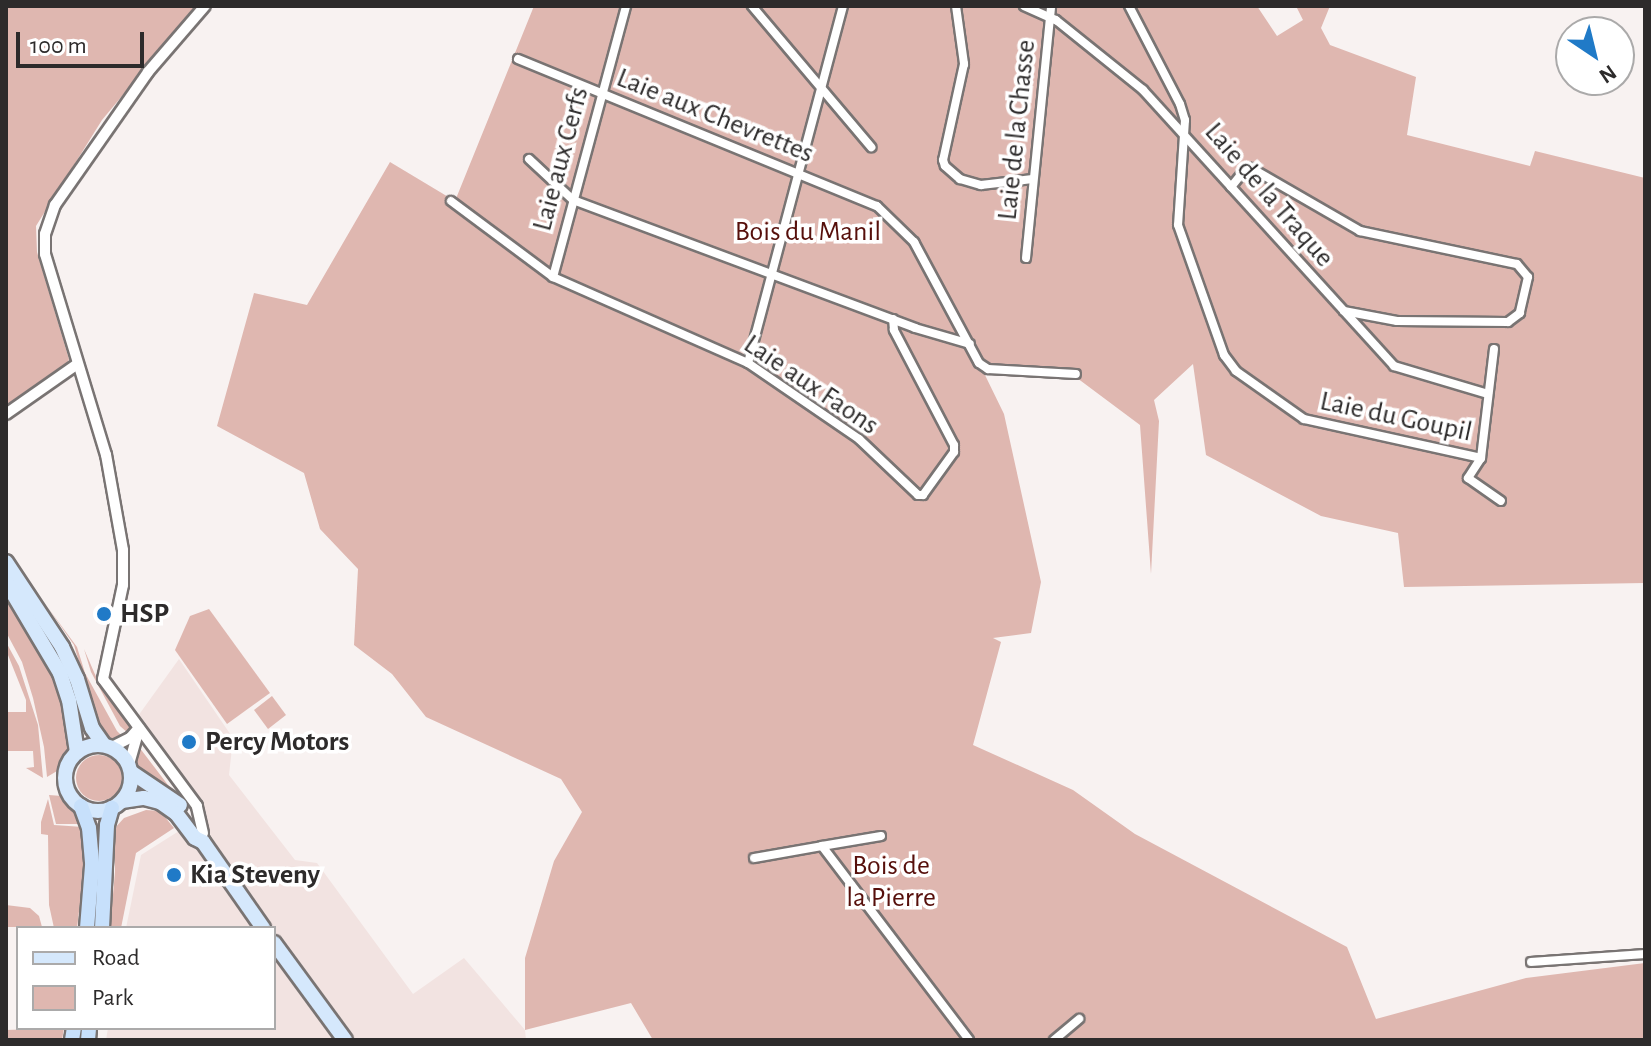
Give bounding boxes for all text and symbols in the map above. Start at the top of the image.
scale bar [20,16,148,66]
north arrow [1555,16,1635,96]
text: 100 m [30,34,87,58]
street label: Laie de la Chasse [991,38,1043,222]
street label: Laie aux Chevrettes [612,61,818,171]
text: N [1595,61,1620,87]
street label: Laie aux Cerfs [526,83,596,235]
street label: Laie de la Traque [1197,116,1341,274]
park label: Bois du Manil [735,215,881,249]
street label: Laie aux Faons [737,328,885,442]
street label: Laie du Goupil [1317,385,1475,449]
place label: HSP [120,597,169,631]
marker: HSP [95,605,113,623]
place label: Percy Motors [205,725,349,759]
marker: Percy Motors [180,733,198,751]
park label: Bois de la Pierre [846,849,936,915]
place label: Kia Steveny [190,858,320,892]
marker: Kia Steveny [165,866,183,884]
legend [16,926,276,1030]
text: Road [92,946,140,970]
text: Park [92,986,133,1010]

